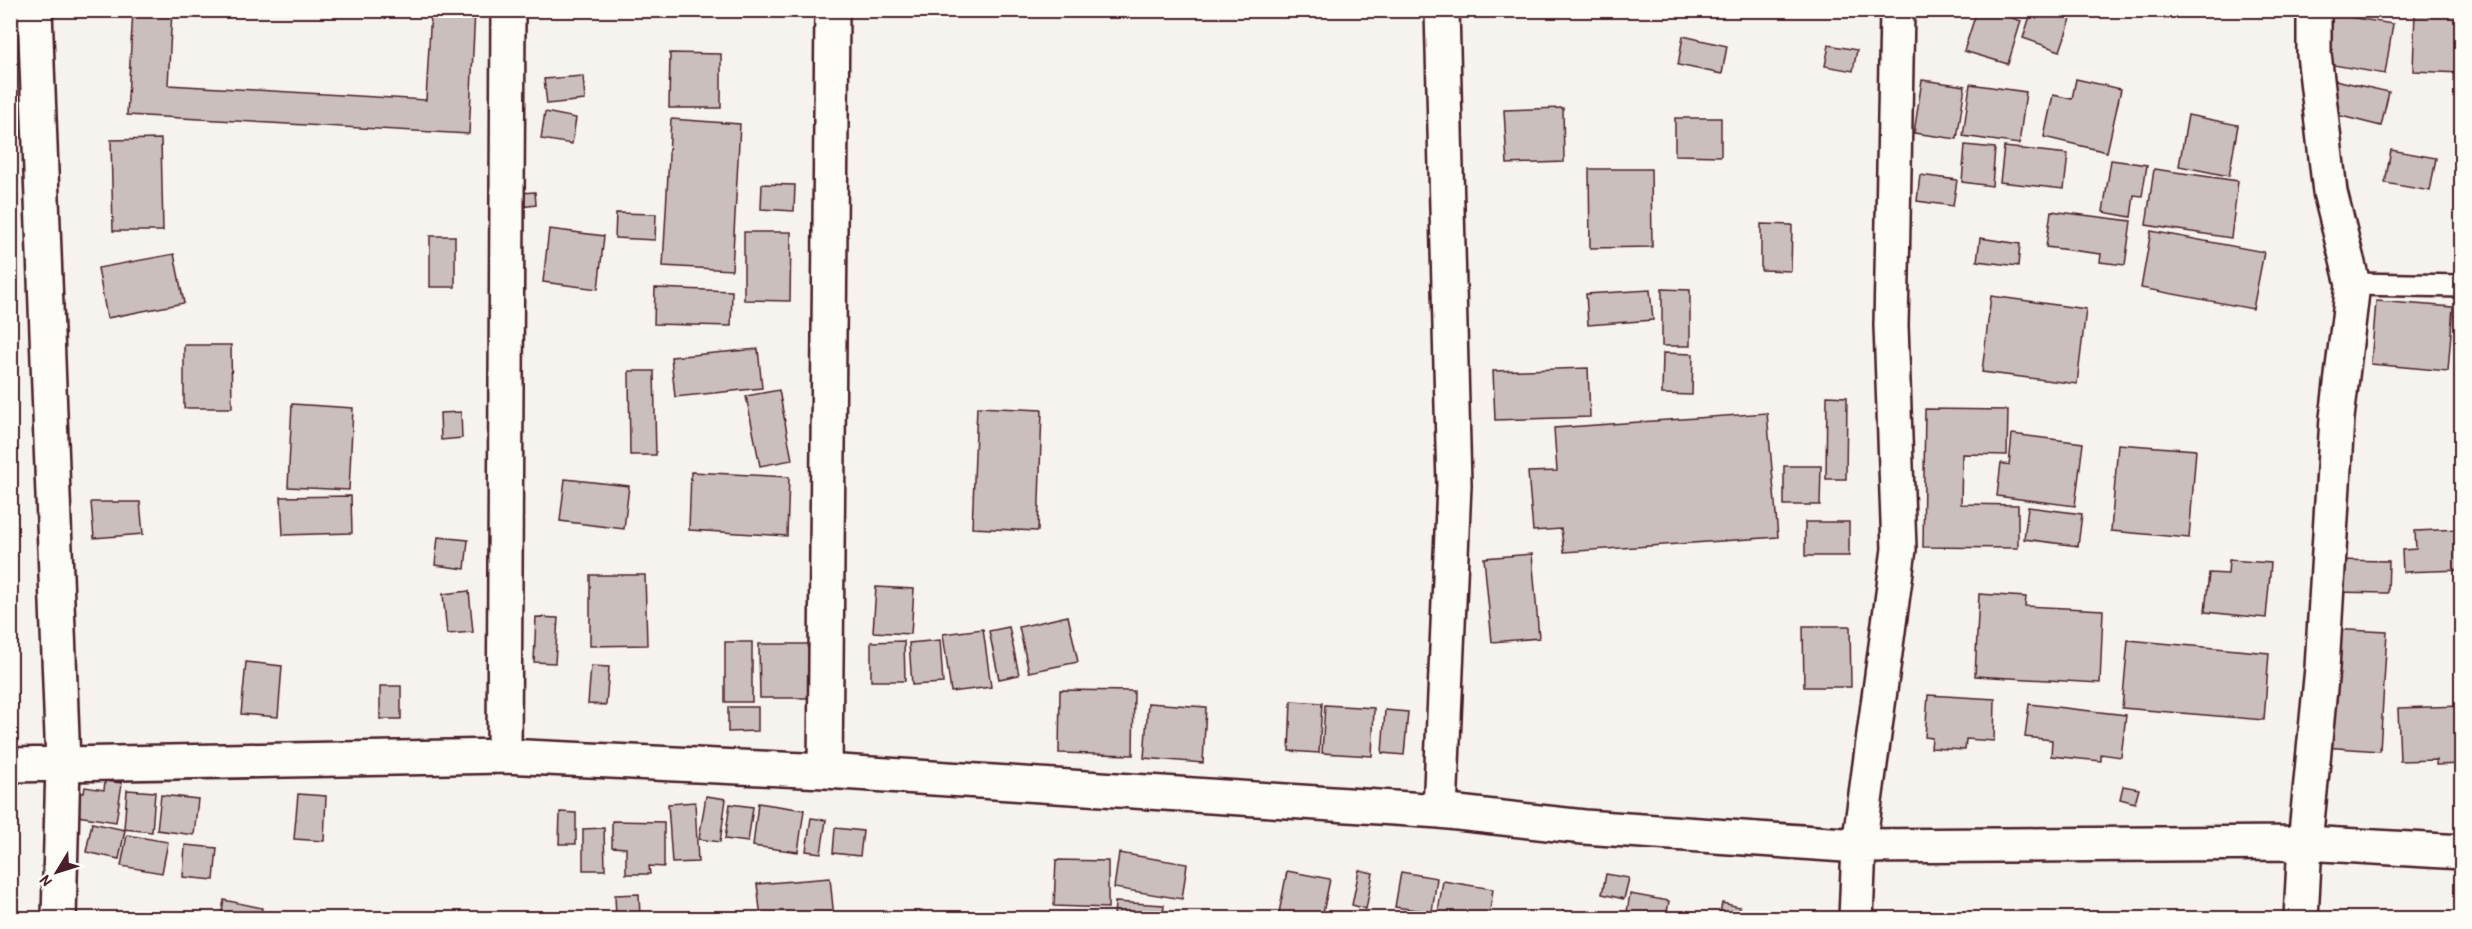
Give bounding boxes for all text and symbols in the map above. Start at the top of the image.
north arrow [27,842,87,902]
text: N [34,871,56,891]

